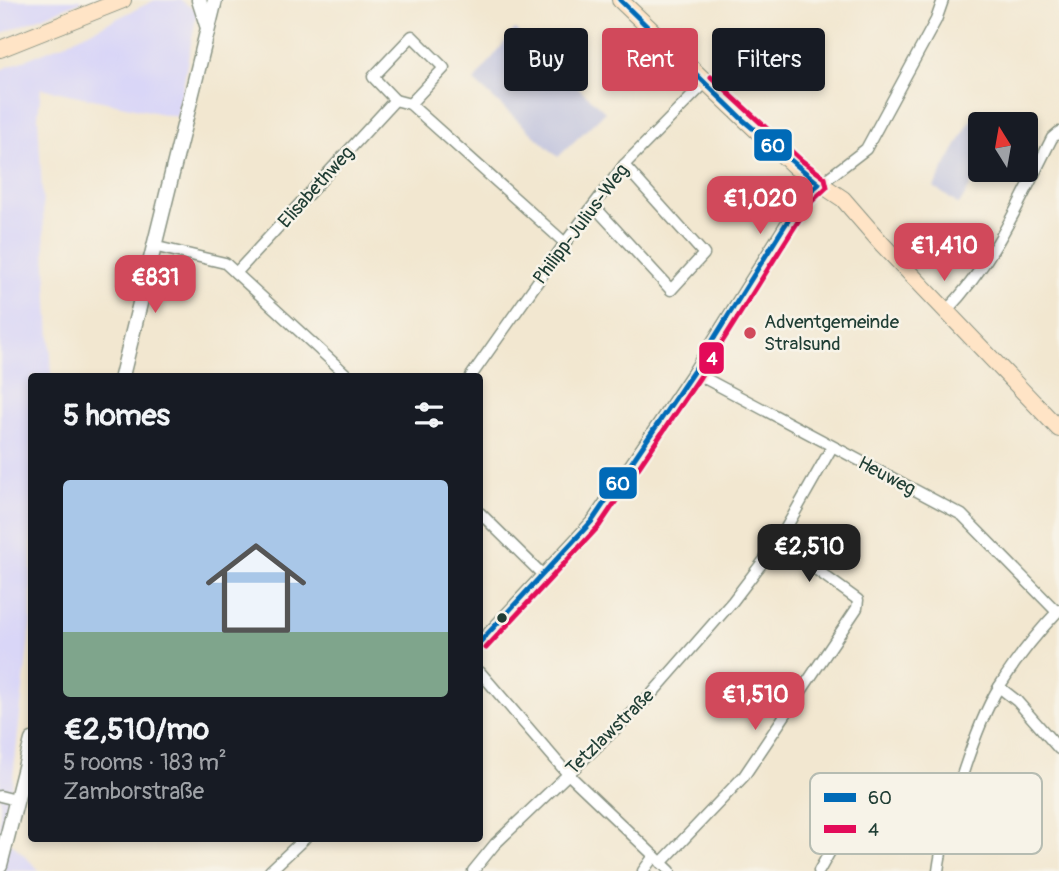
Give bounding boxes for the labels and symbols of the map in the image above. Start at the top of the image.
north arrow [968,112,1038,182]
line badge: 60 [753,128,793,162]
text: 60 [761,134,785,158]
street label: Elisabethweg [273,141,359,233]
street label: Philipp-Julius-Weg [528,159,634,289]
pin: €1,020 [703,176,817,236]
pin: €1,410 [887,224,1001,283]
pin: €831 [114,256,196,315]
place label: Adventgemeinde Stralsund [764,310,900,356]
marker: Adventgemeinde Stralsund [742,325,758,341]
line badge: 4 [698,341,725,375]
text: 4 [706,347,718,371]
street label: Heuweg [854,451,920,501]
line badge: 60 [598,466,638,500]
text: 60 [606,472,630,496]
pin: €2,510 [752,524,866,584]
unlabelled marker [495,611,509,625]
pin: €1,510 [698,672,812,732]
street label: Tetzlawstraße [561,683,660,780]
legend [810,773,1042,854]
text: 60 [868,786,892,810]
text: 4 [868,818,879,842]

